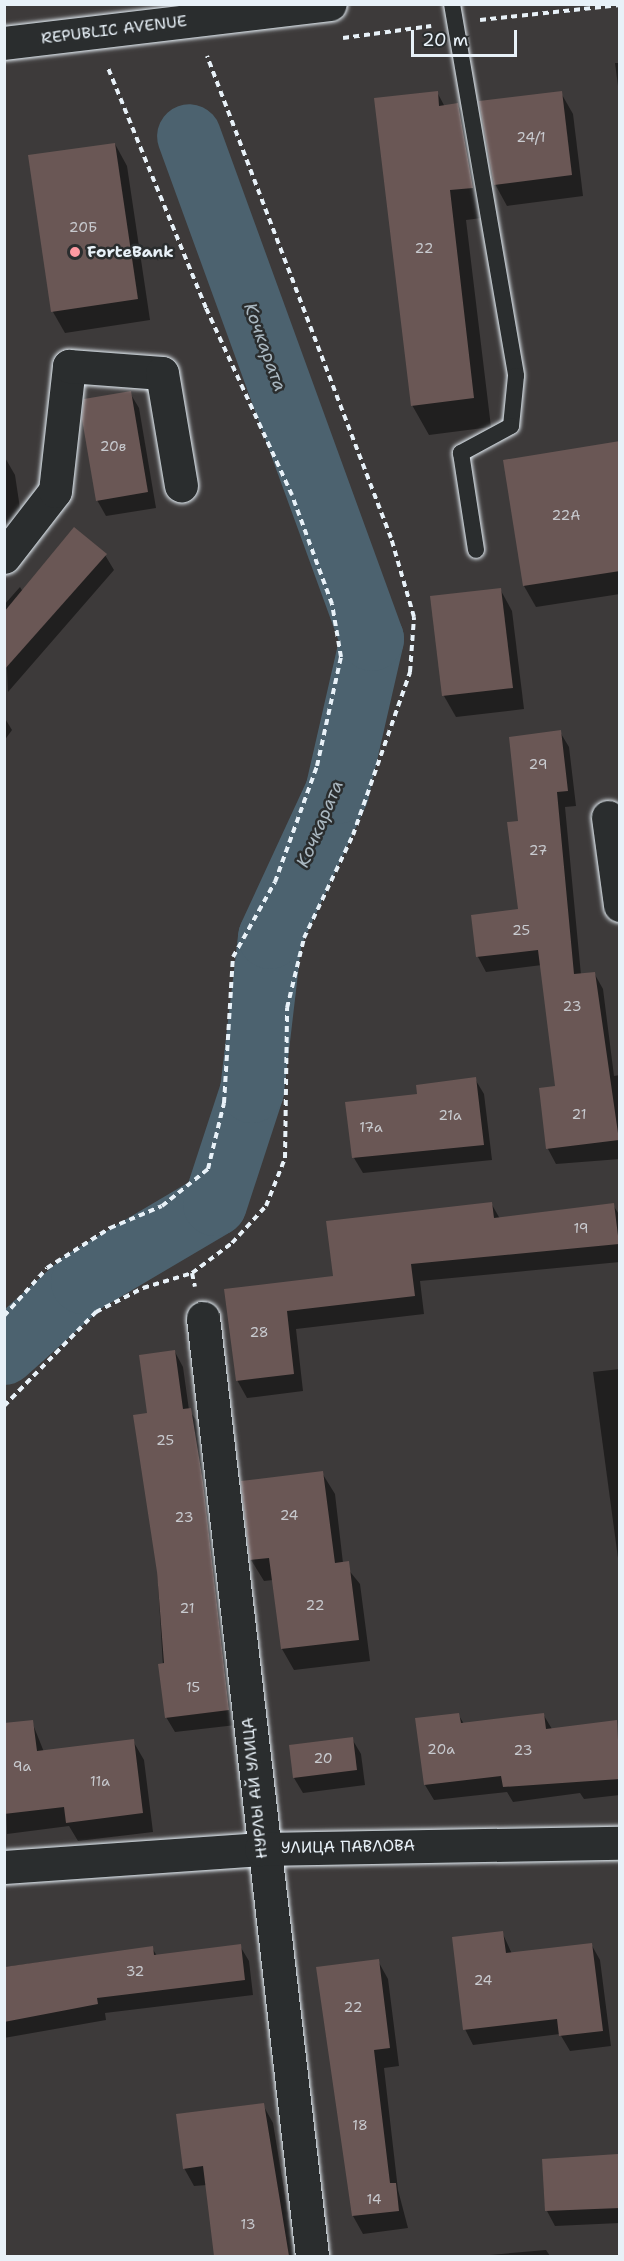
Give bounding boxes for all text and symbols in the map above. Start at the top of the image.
street label: REPUBLIC AVENUE [40,12,188,48]
scale bar [414,18,520,56]
text: 20 m [422,28,468,52]
house number: 24/1 [516,129,546,145]
house number: 20Б [69,219,97,235]
house number: 22 [415,240,433,256]
place label: ForteBank [87,242,174,262]
marker: ForteBank [68,245,82,259]
water label: Кочкарата [239,300,291,394]
house number: 20в [100,438,126,454]
house number: 22А [551,507,581,523]
house number: 29 [529,756,547,772]
water label: Кочкарата [292,777,348,871]
house number: 27 [529,842,547,858]
house number: 25 [512,922,530,938]
house number: 23 [563,998,581,1014]
house number: 21 [572,1106,586,1122]
house number: 21а [438,1107,462,1123]
house number: 17а [359,1119,383,1135]
house number: 19 [573,1220,589,1236]
house number: 28 [249,1324,269,1340]
house number: 25 [156,1432,174,1448]
house number: 24 [280,1507,298,1523]
house number: 23 [175,1509,193,1525]
house number: 22 [306,1597,324,1613]
house number: 21 [180,1600,194,1616]
house number: 15 [186,1679,200,1695]
street label: НУРЛЫ АЙ УЛИЦА [238,1716,272,1860]
house number: 20а [427,1741,455,1757]
house number: 23 [514,1742,532,1758]
house number: 20 [313,1750,333,1766]
house number: 9а [13,1758,31,1774]
house number: 11а [90,1773,110,1789]
street label: УЛИЦА ПАВЛОВА [281,1836,415,1858]
house number: 32 [126,1963,144,1979]
house number: 24 [474,1972,492,1988]
house number: 22 [344,1999,362,2015]
house number: 18 [352,2117,368,2133]
house number: 14 [366,2191,382,2207]
house number: 13 [241,2216,255,2232]

